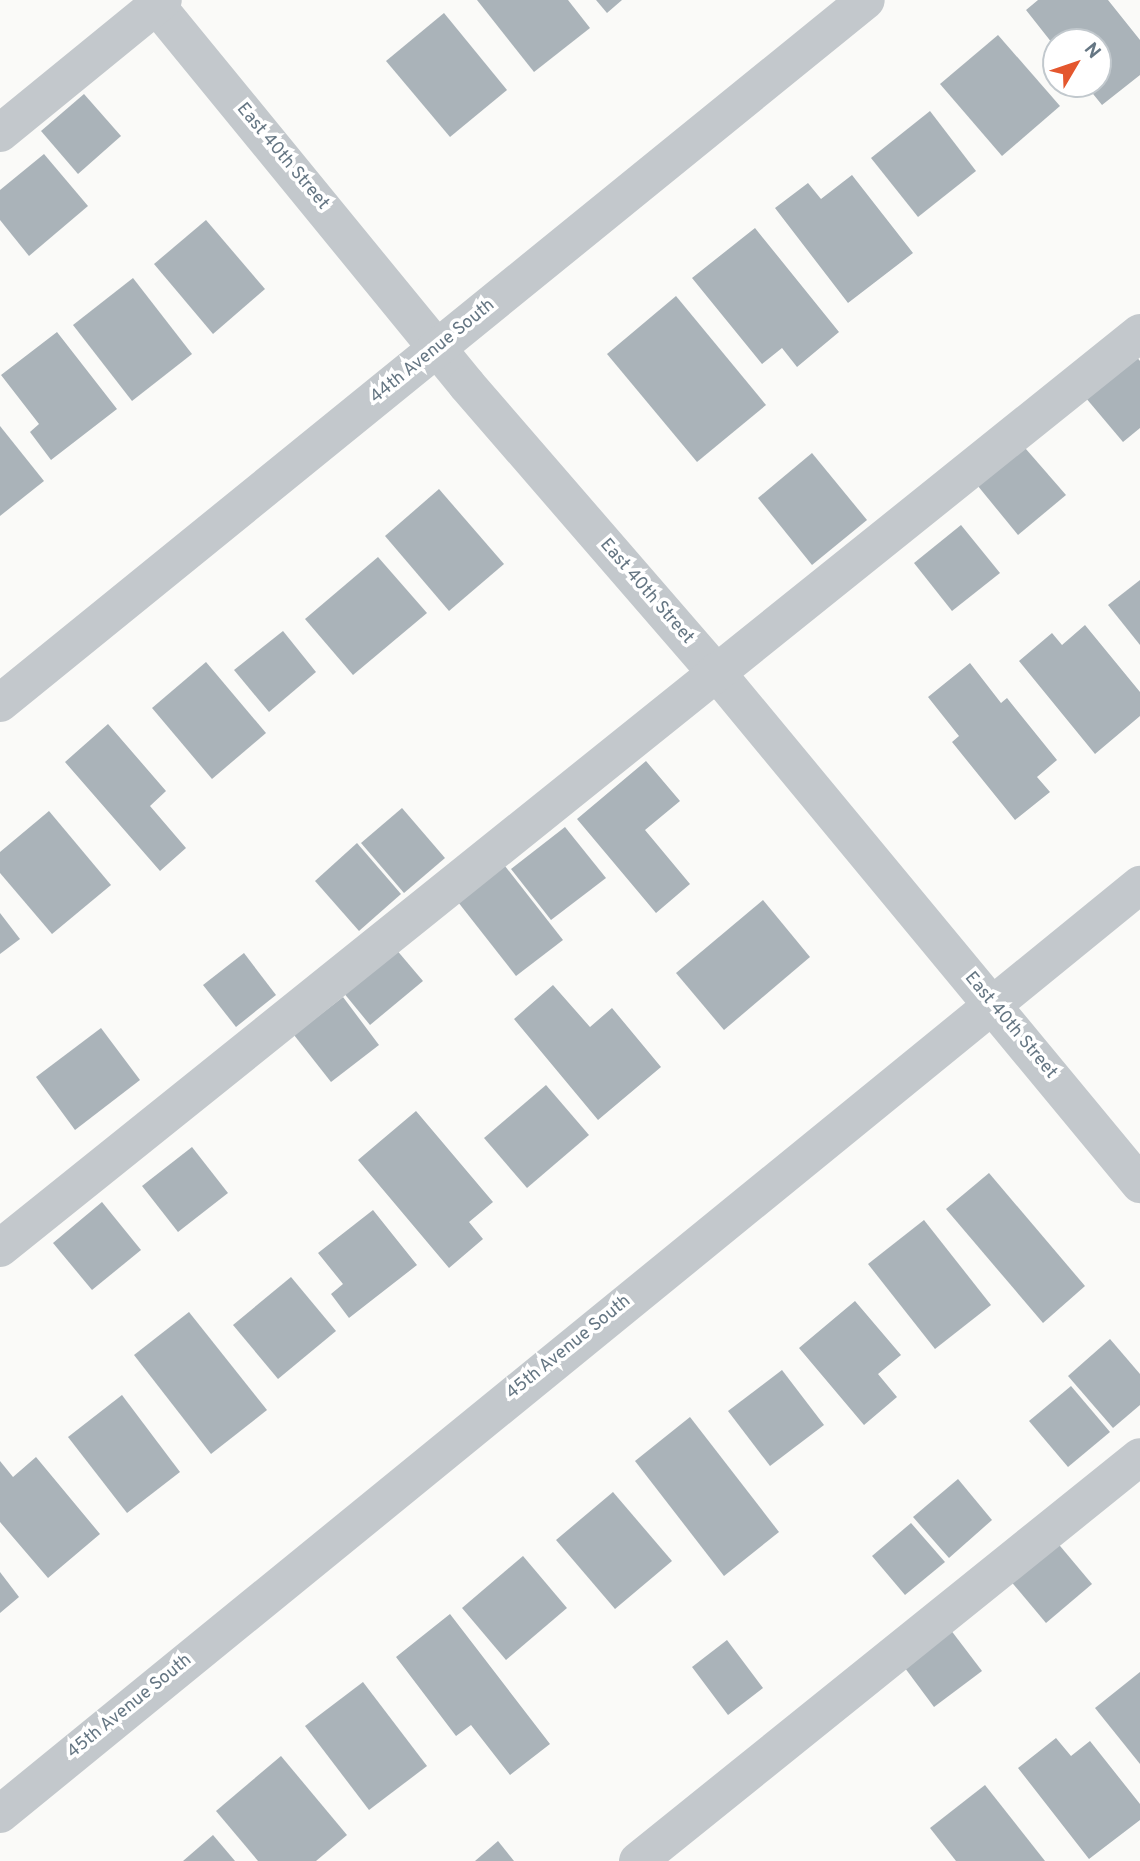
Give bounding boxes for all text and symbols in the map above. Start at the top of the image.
north arrow [1042,28,1112,98]
text: N [1078,38,1105,64]
street label: East 40th Street [231,99,333,215]
street label: 44th Avenue South [366,295,500,409]
street label: East 40th Street [594,535,698,649]
street label: East 40th Street [959,968,1061,1084]
street label: 45th Avenue South [502,1291,636,1405]
street label: 45th Avenue South [63,1650,197,1764]

